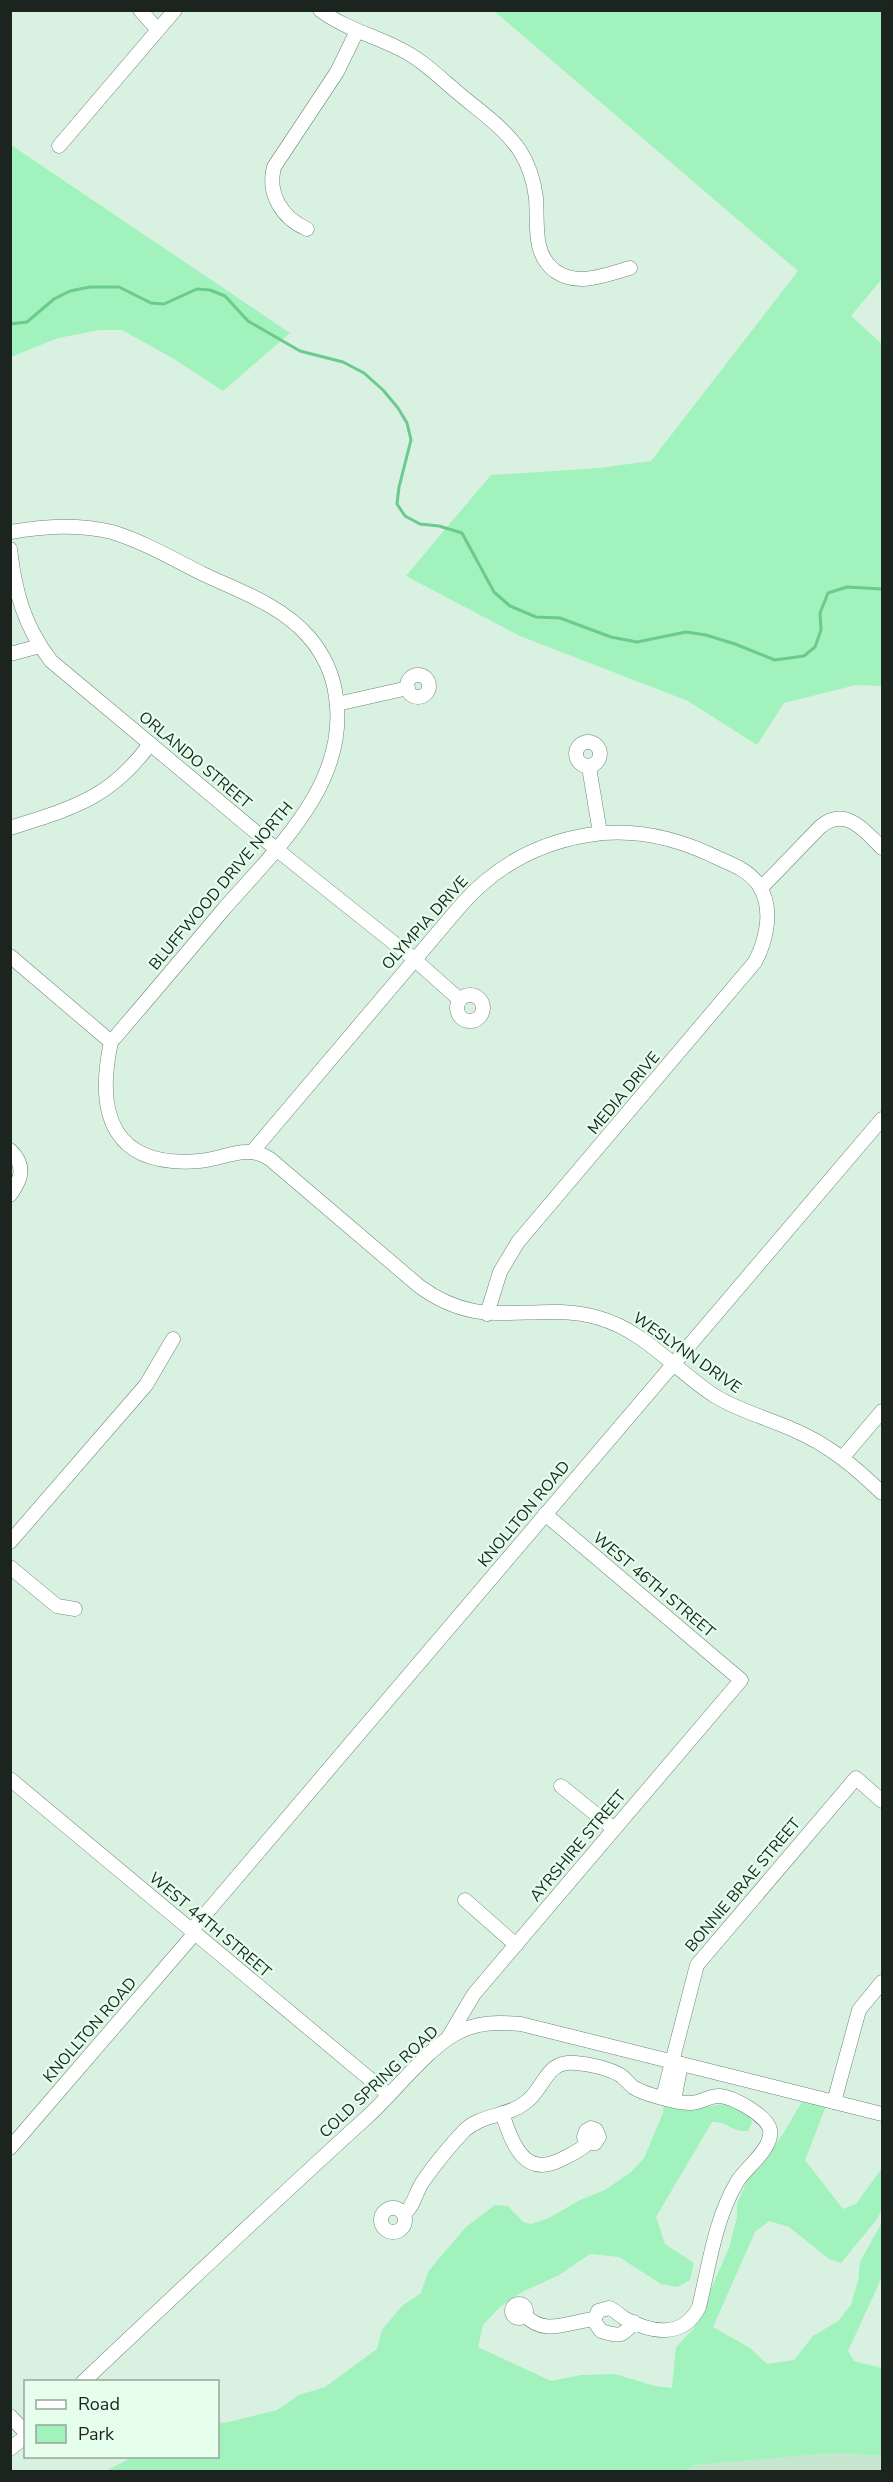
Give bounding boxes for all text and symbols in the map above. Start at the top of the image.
street label: ORLANDO STREET [134,706,256,814]
street label: BLUFFWOOD DRIVE NORTH [144,797,298,975]
street label: OLYMPIA DRIVE [377,871,473,975]
street label: MEDIA DRIVE [583,1047,665,1139]
street label: WESLYNN DRIVE [628,1307,746,1399]
street label: KNOLLTON ROAD [473,1456,575,1572]
street label: WEST 46TH STREET [588,1527,720,1643]
street label: AYRSHIRE STREET [525,1785,631,1906]
street label: BONNIE BRAE STREET [680,1813,806,1957]
street label: WEST 44TH STREET [144,1867,276,1983]
street label: KNOLLTON ROAD [38,1973,142,2087]
street label: COLD SPRING ROAD [314,2021,444,2143]
legend [24,2380,219,2458]
text: Road [78,2392,120,2416]
text: Park [78,2422,115,2446]

